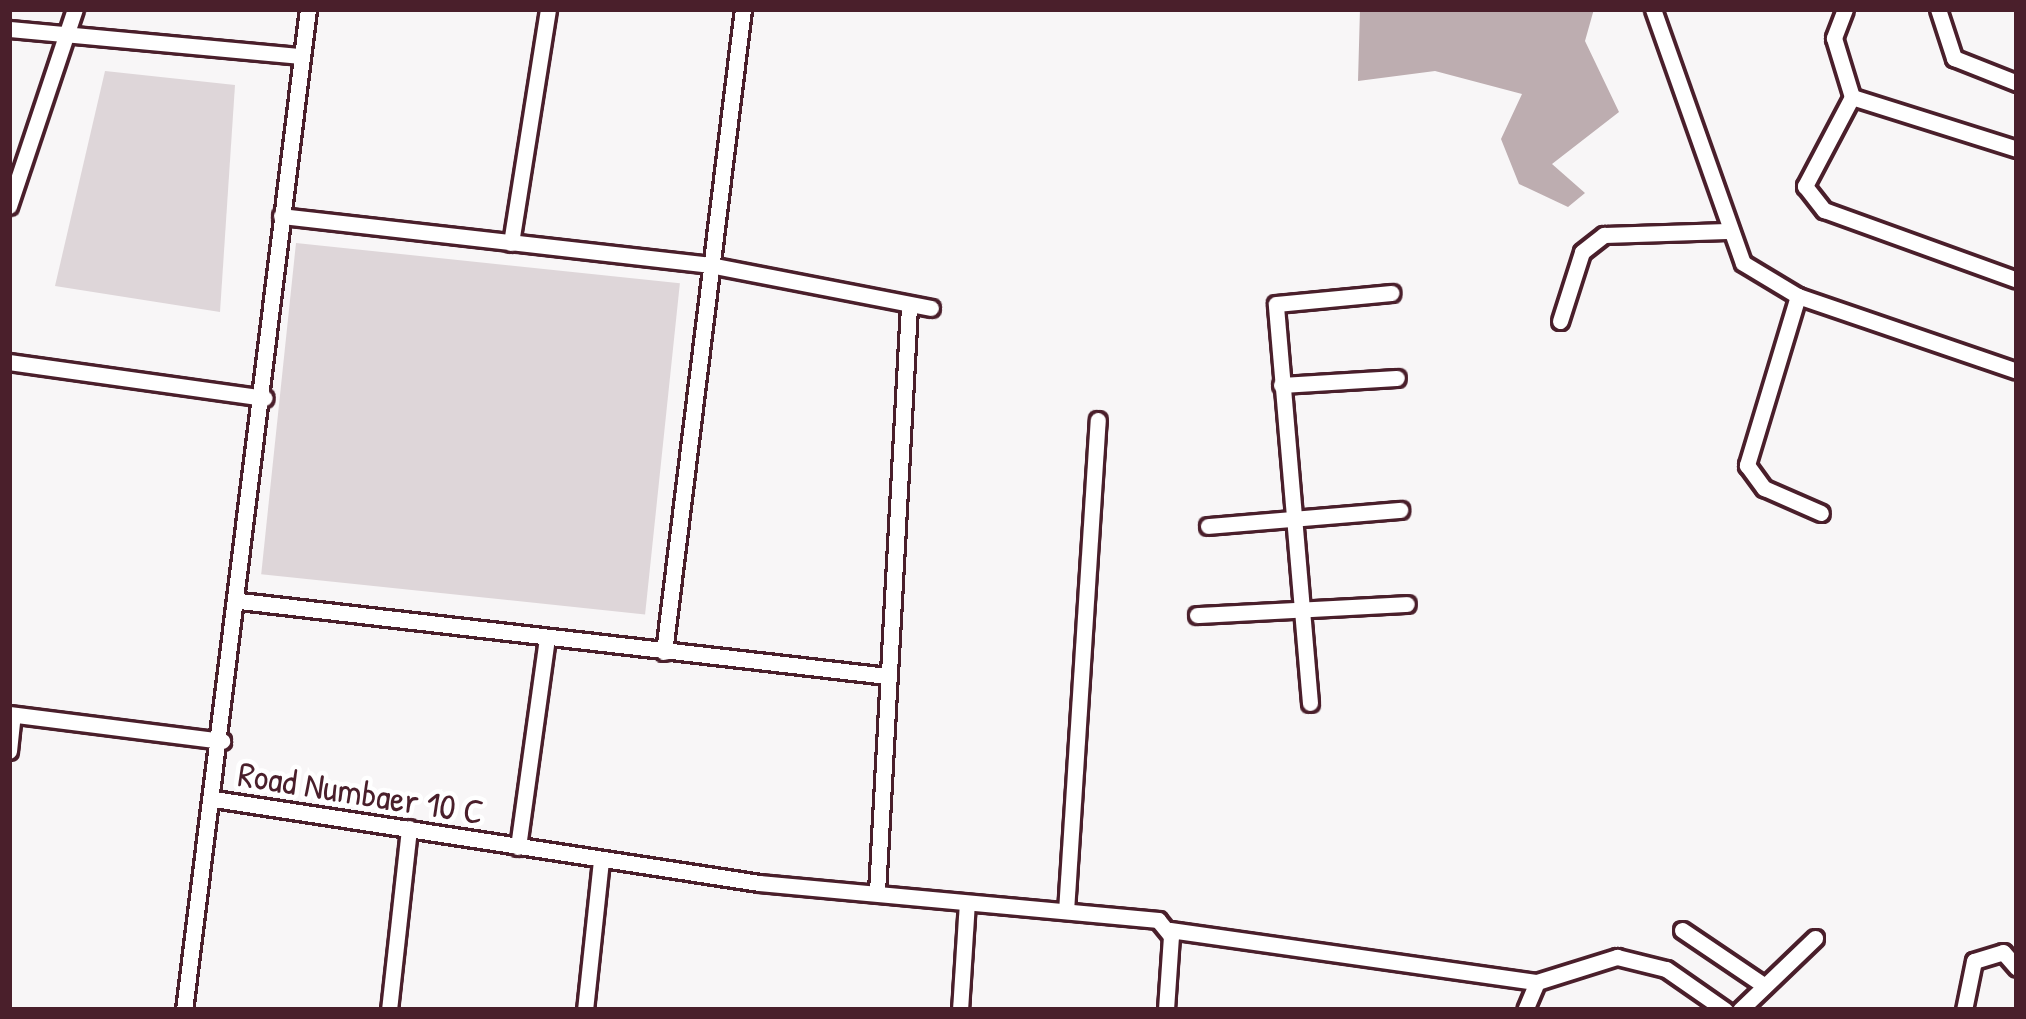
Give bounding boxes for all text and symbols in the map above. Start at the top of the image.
street label: Road Numbaer 10 C [235,751,487,833]

